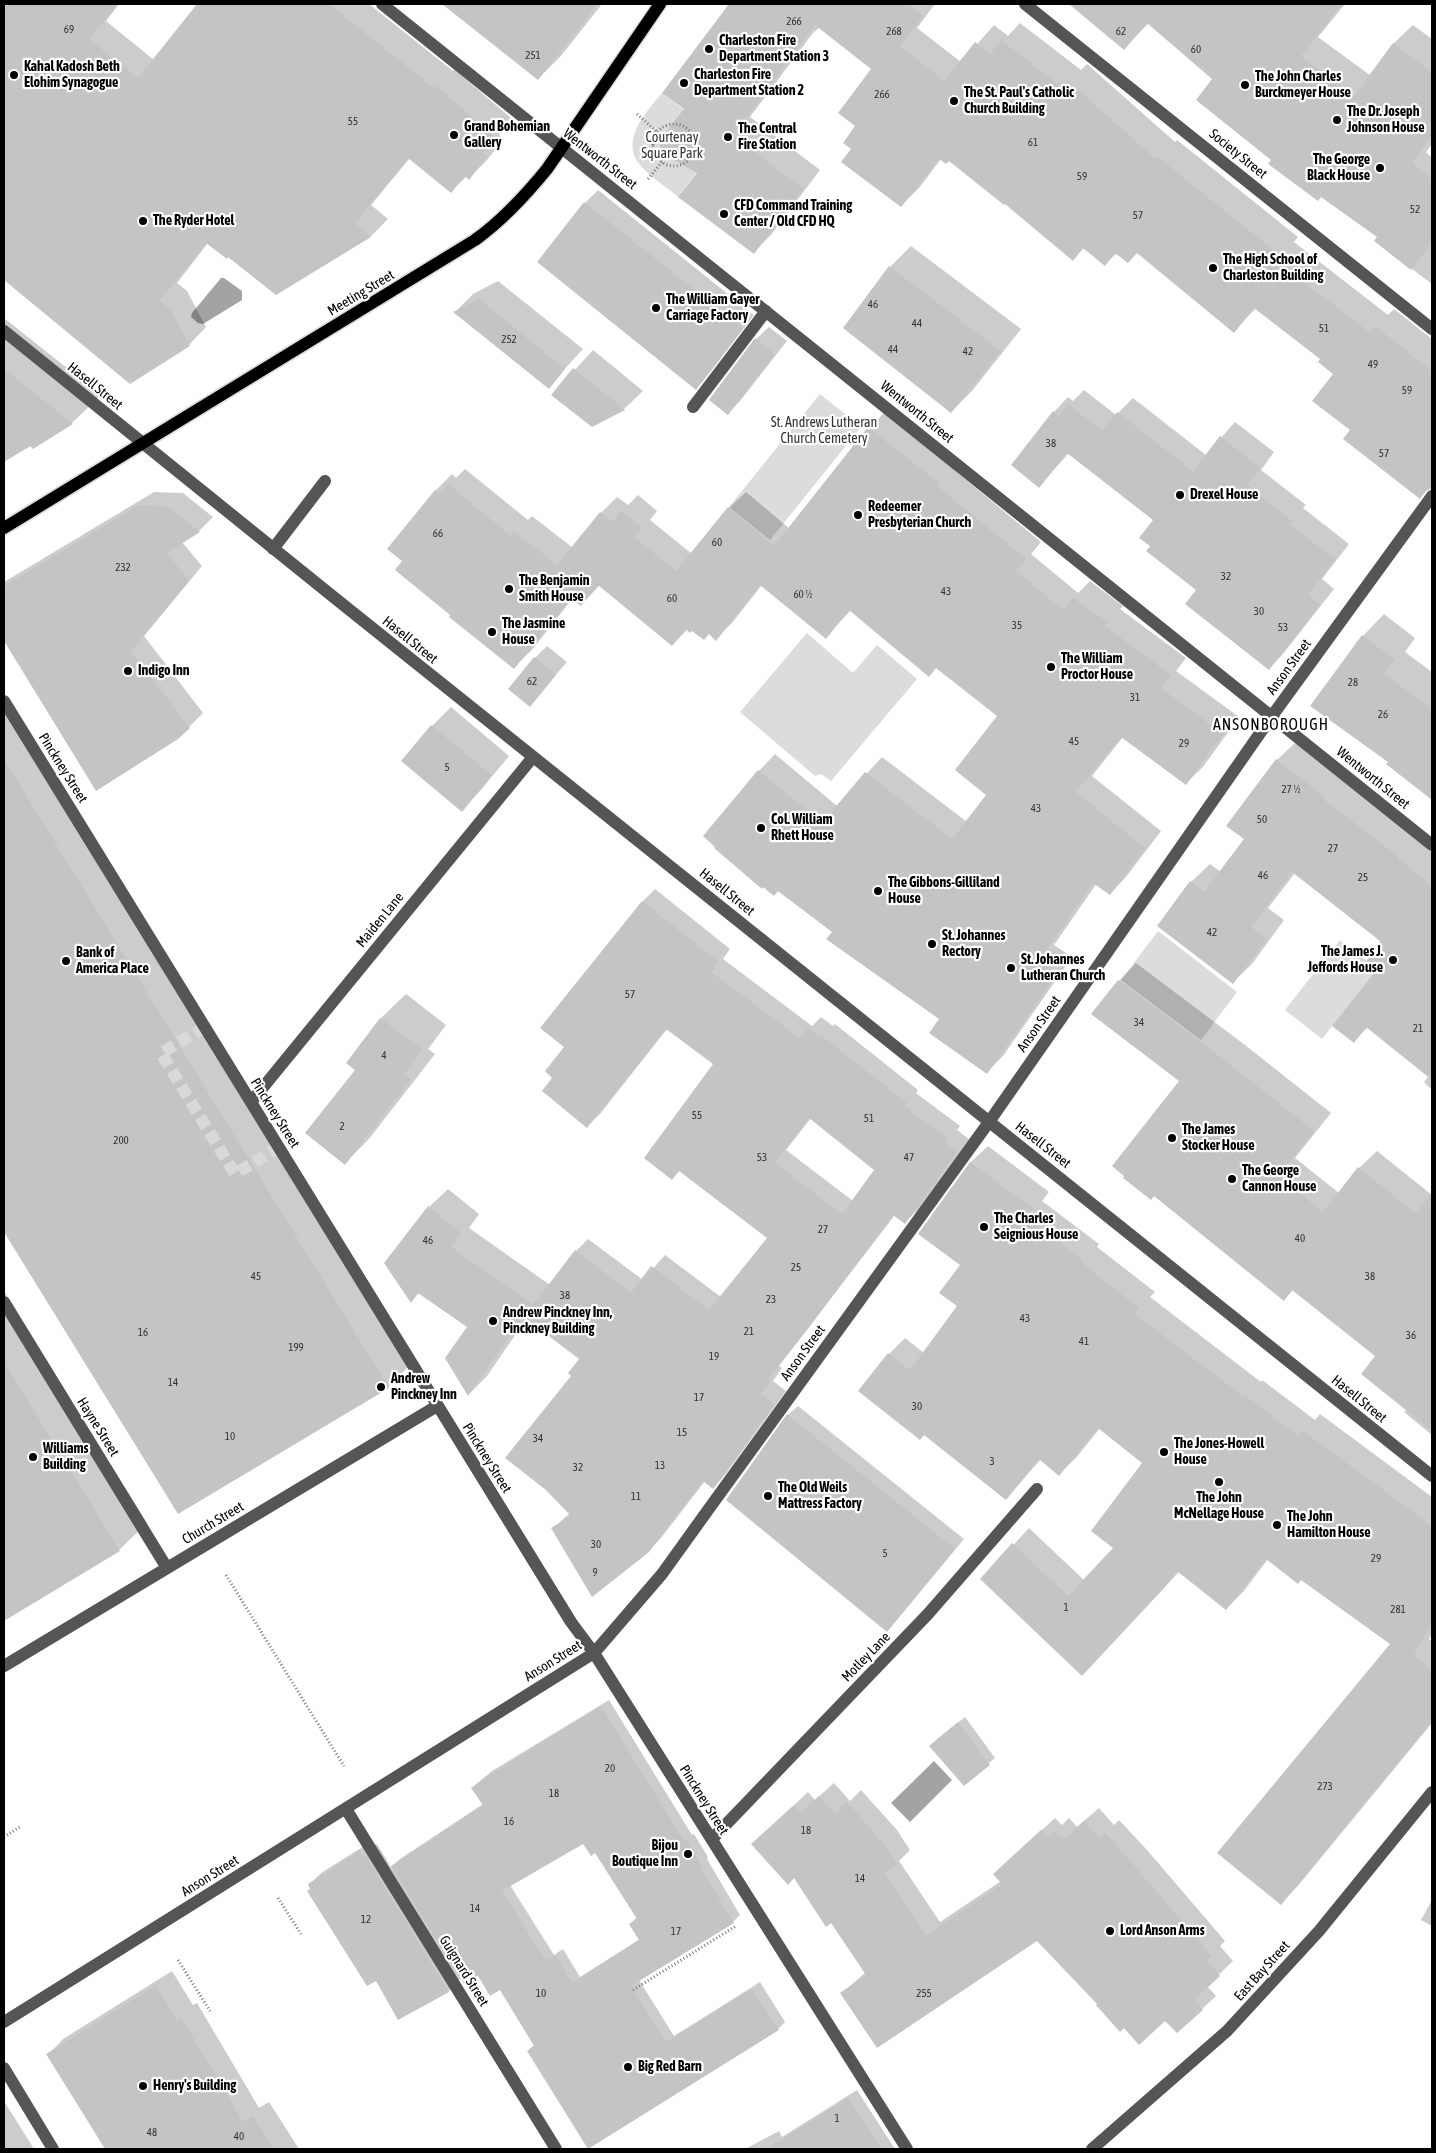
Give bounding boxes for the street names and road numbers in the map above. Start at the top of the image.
street label: Wentworth Street [560,125,640,193]
street label: Society Street [1206,126,1270,182]
street label: Meeting Street [325,267,397,319]
street label: Hasell Street [64,359,126,413]
street label: Wentworth Street [877,377,957,447]
street label: Hasell Street [379,613,441,667]
street label: Anson Street [1263,636,1315,698]
street label: Pinckney Street [35,730,91,806]
street label: Wentworth Street [1333,743,1413,813]
street label: Hasell Street [696,865,758,919]
street label: Maiden Lane [353,889,407,951]
street label: Anson Street [1014,993,1064,1055]
street label: Pinckney Street [247,1075,303,1151]
street label: Hasell Street [1012,1118,1074,1172]
street label: Anson Street [777,1322,829,1384]
street label: Hasell Street [1328,1372,1390,1426]
street label: Hayne Street [73,1394,123,1460]
street label: Pinckney Street [459,1420,515,1496]
street label: Church Street [179,1498,247,1548]
street label: Motley Lane [838,1629,894,1685]
street label: Anson Street [521,1637,585,1685]
street label: Pinckney Street [676,1762,732,1838]
street label: Anson Street [178,1852,242,1900]
street label: Guignard Street [436,1933,492,2009]
street label: East Bay Street [1231,1938,1293,2004]

